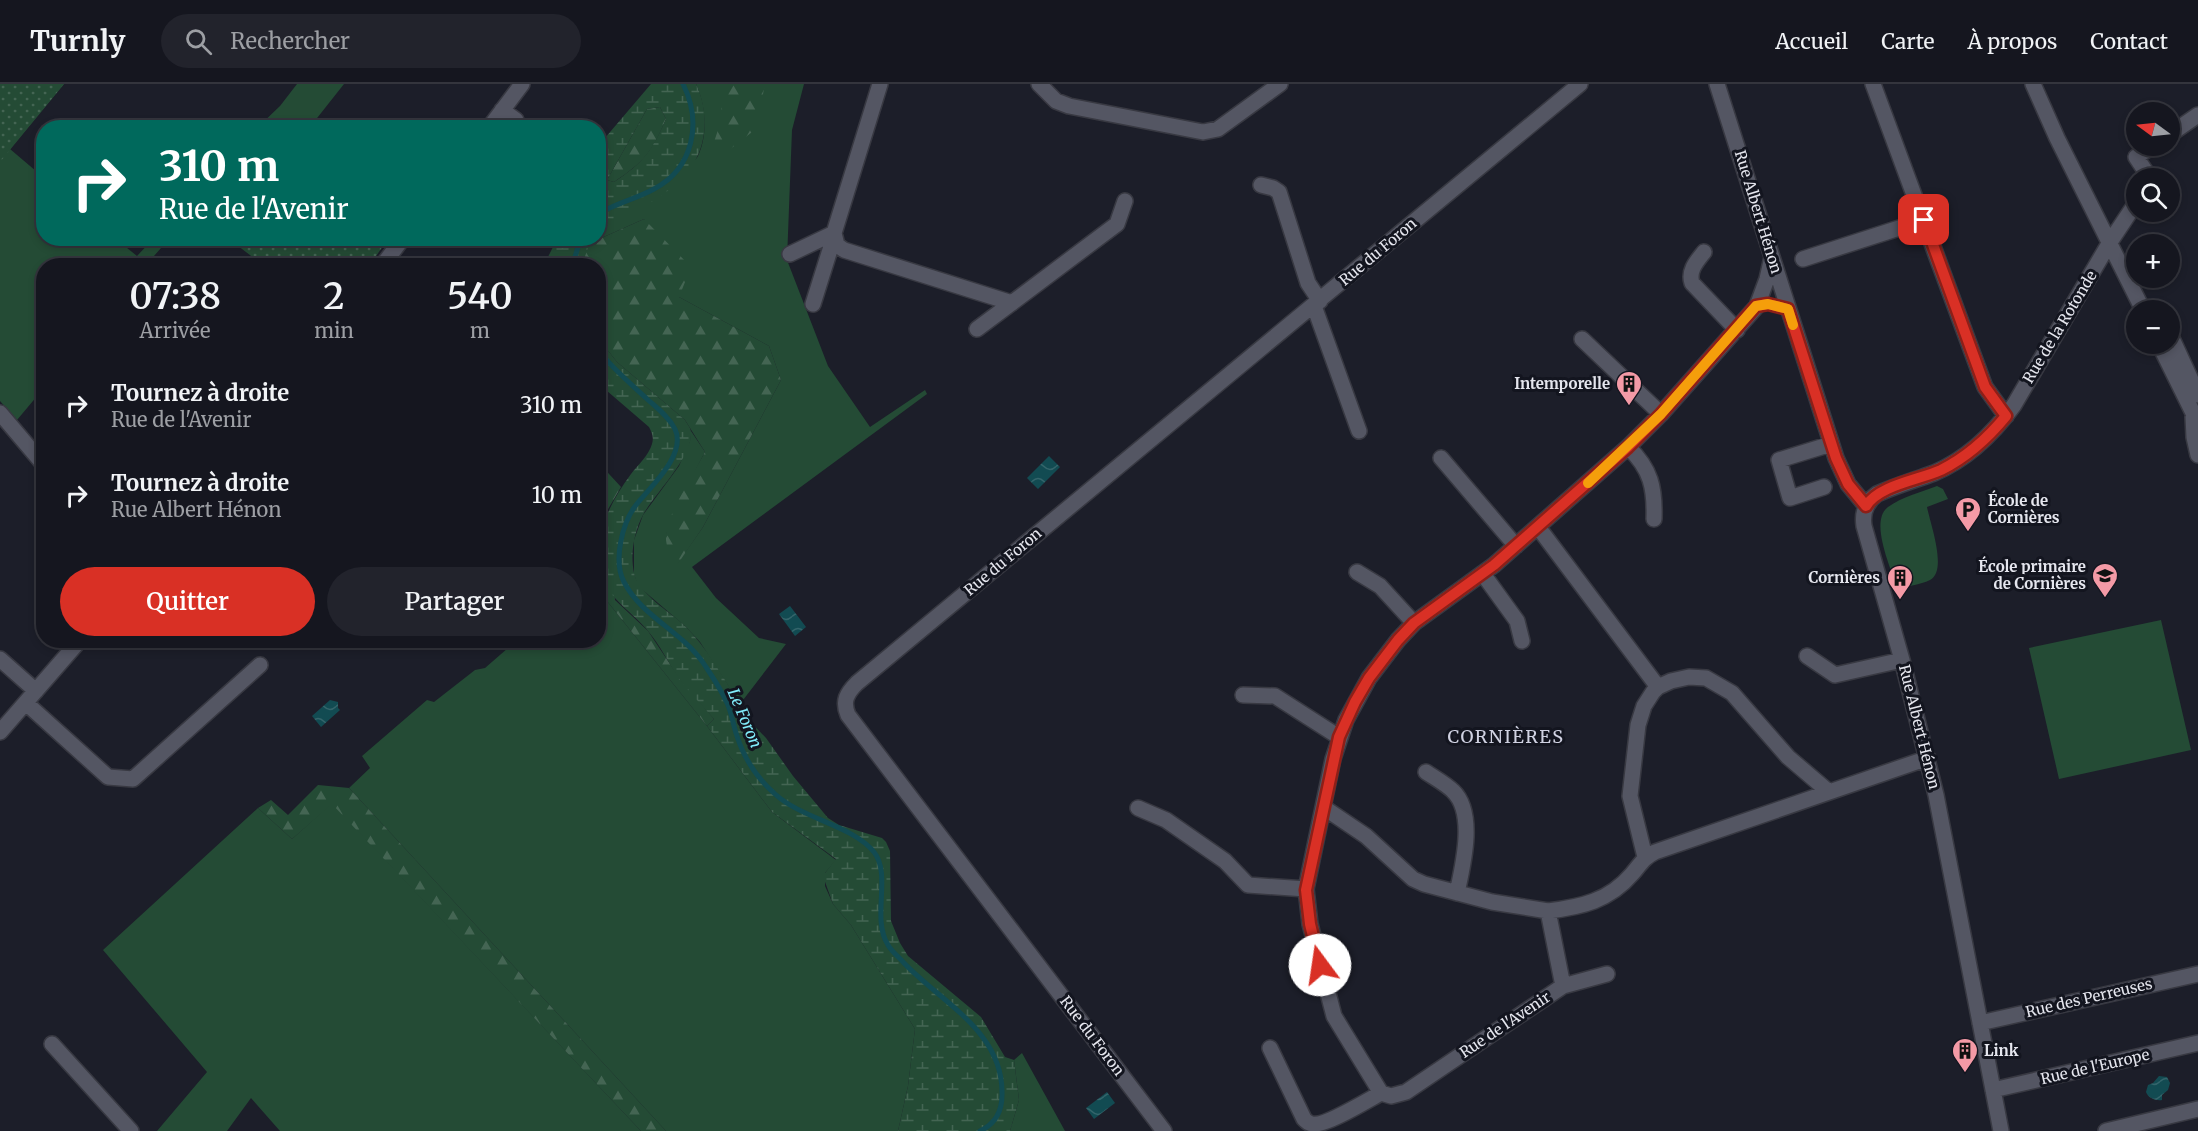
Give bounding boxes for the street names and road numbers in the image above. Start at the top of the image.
street label: Rue Albert Hénon [1731,148,1786,276]
street label: Rue du Foron [1335,214,1420,290]
street label: Rue de la Rotonde [2018,267,2101,387]
street label: Rue du Foron [960,524,1045,600]
street label: Rue Albert Hénon [1895,663,1944,791]
street label: Rue des Perreuses [2024,974,2154,1021]
street label: Rue de l'Avenir [1456,987,1554,1062]
street label: Rue du Foron [1056,992,1129,1080]
street label: Rue de l'Europe [2039,1045,2151,1088]

